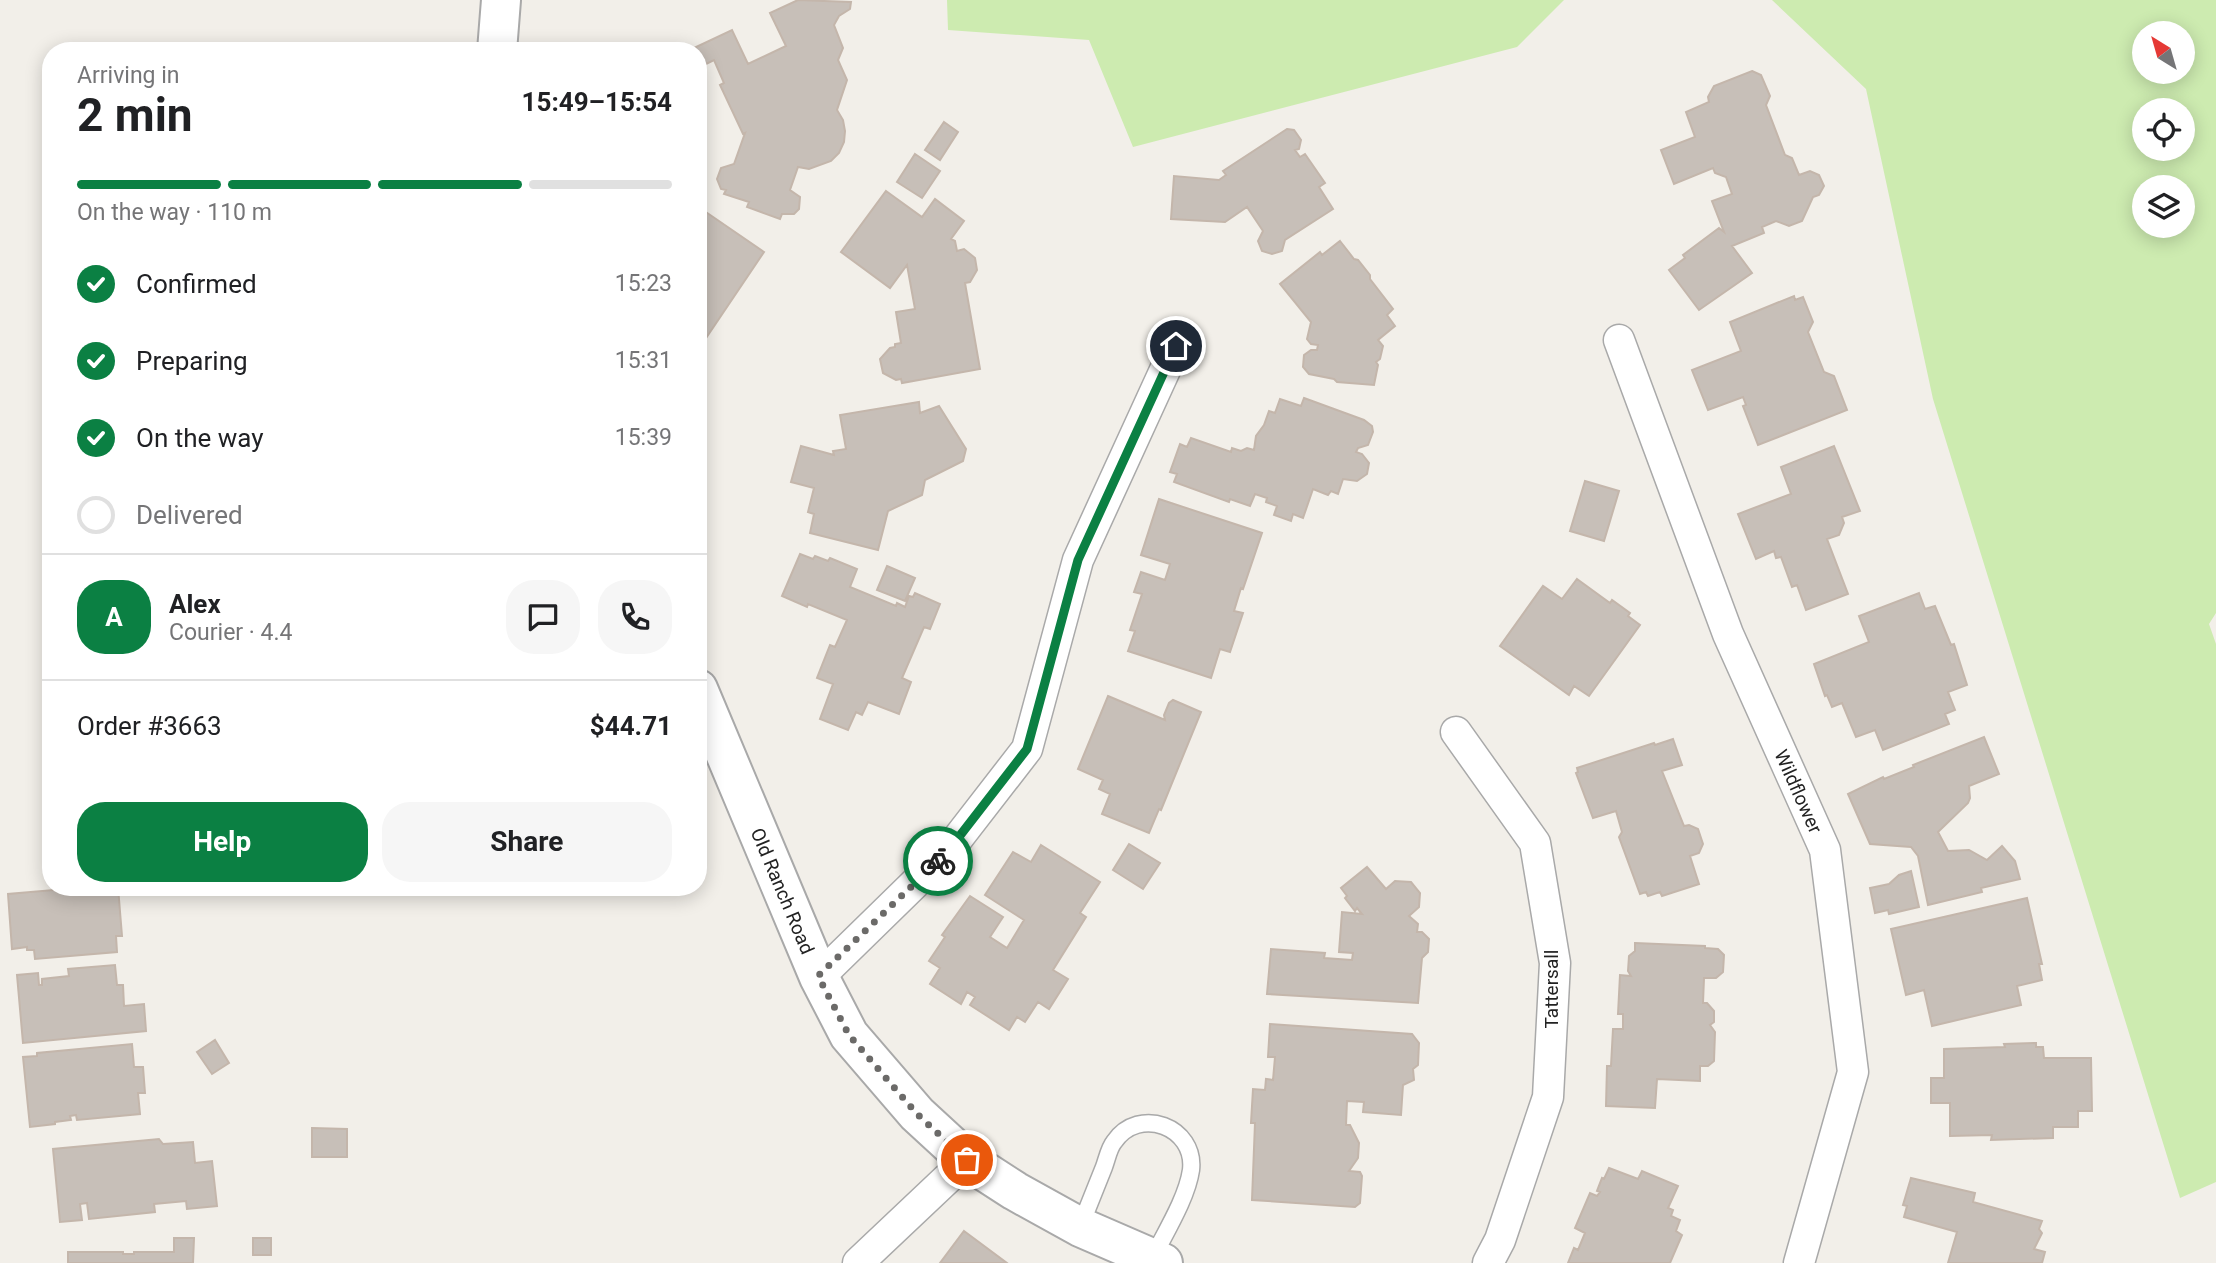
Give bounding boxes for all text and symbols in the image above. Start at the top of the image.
north arrow [2132,21,2194,84]
map controls [2132,21,2195,238]
text: Arriving in [77,62,180,89]
text: 15:49–15:54 [522,87,672,117]
text: 2 min [77,88,193,142]
button: locate [2132,98,2195,161]
button: layers [2132,175,2195,238]
text: On the way · 110 m [77,199,272,226]
icon: check [77,265,115,303]
text: Confirmed [136,269,257,299]
text: 15:23 [615,270,672,297]
pin [1146,316,1206,376]
icon: home [1157,327,1195,365]
icon: check [77,342,115,380]
text: Preparing [136,346,248,376]
text: 15:31 [615,347,672,374]
icon: check [77,419,115,457]
text: On the way [136,423,264,453]
text: 15:39 [615,424,672,451]
text: Delivered [136,500,243,530]
button: chat [506,580,580,654]
button: phone [598,580,672,654]
text: Alex [169,589,221,619]
text: A [105,602,123,632]
text: Courier · 4.4 [169,619,292,646]
text: Order #3663 [77,711,222,741]
text: $44.71 [590,711,672,741]
street label: Wildflower [1769,746,1827,837]
button: Help [77,802,368,882]
button: Share [382,802,672,882]
street label: Old Ranch Road [746,825,819,958]
courier [903,826,973,896]
icon: bike [919,842,957,880]
street label: Tattersall [1540,950,1563,1028]
pin [937,1130,997,1190]
icon: bag [948,1141,986,1179]

